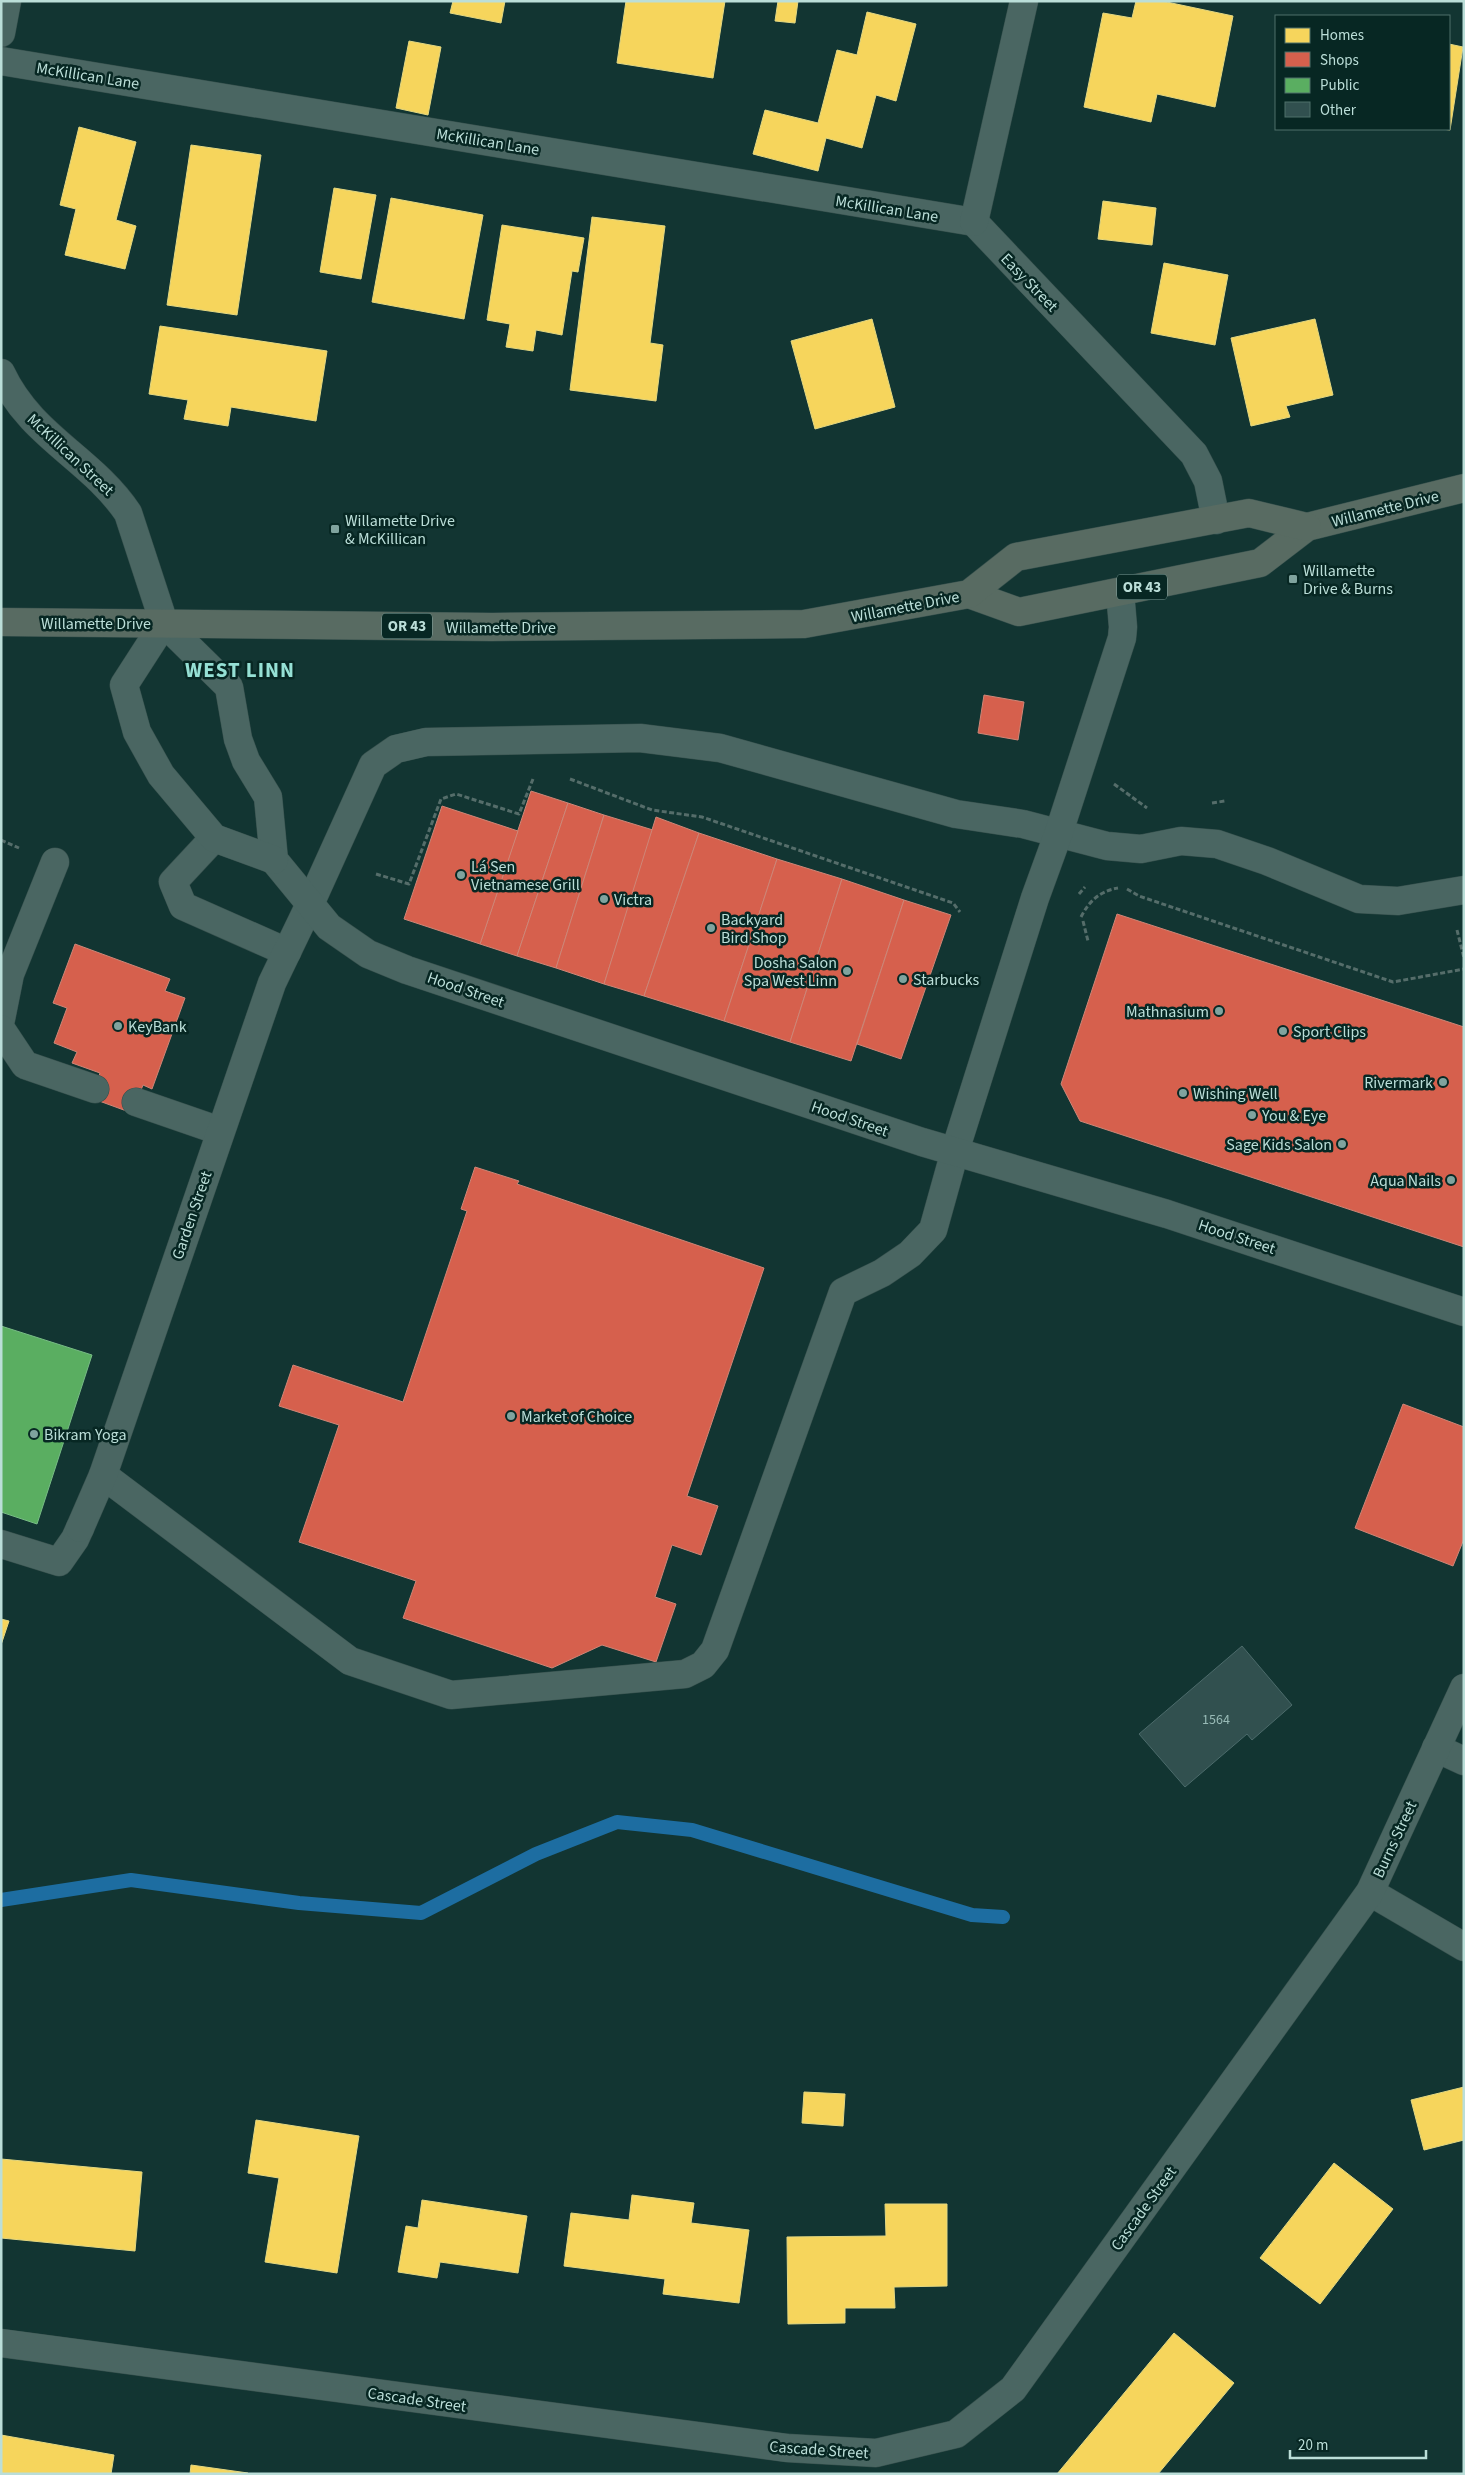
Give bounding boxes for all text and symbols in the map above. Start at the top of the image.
legend [1275,15,1450,130]
text: Homes [1320,25,1364,46]
text: Shops [1320,50,1359,71]
street label: McKillican Lane [35,57,141,95]
text: Public [1320,75,1359,96]
text: Other [1320,100,1357,121]
street label: McKillican Lane [435,123,541,161]
street label: McKillican Lane [834,190,940,228]
street label: Easy Street [996,248,1063,317]
street label: McKillican Street [22,409,119,501]
street label: Willamette Drive [1329,485,1441,533]
place label: Willamette Drive & McKillican [345,510,455,550]
marker: Willamette Drive & McKillican [329,523,341,535]
place label: Willamette Drive & Burns [1303,560,1393,600]
marker: Willamette Drive & Burns [1287,573,1299,585]
road number: OR 43 [1117,574,1167,600]
street label: Willamette Drive [849,586,961,628]
street label: Willamette Drive [41,613,151,635]
road number: OR 43 [382,614,432,638]
street label: Willamette Drive [446,617,556,639]
district label: WEST LINN [185,655,295,685]
place label: Lá Sen Vietnamese Grill [471,856,580,896]
marker: Lá Sen Vietnamese Grill [455,869,467,881]
place label: Victra [614,889,652,911]
marker: Victra [598,893,610,905]
place label: Backyard Bird Shop [721,909,787,949]
marker: Backyard Bird Shop [705,922,717,934]
place label: Dosha Salon Spa West Linn [744,952,837,992]
marker: Dosha Salon Spa West Linn [841,965,853,977]
street label: Hood Street [424,967,508,1014]
place label: Starbucks [913,969,980,991]
marker: Starbucks [897,973,909,985]
place label: Mathnasium [1126,1001,1209,1023]
marker: Mathnasium [1213,1005,1225,1017]
place label: KeyBank [128,1016,187,1038]
marker: KeyBank [112,1020,124,1032]
place label: Sport Clips [1293,1021,1366,1043]
marker: Sport Clips [1277,1025,1289,1037]
place label: Rivermark [1364,1072,1433,1094]
marker: Rivermark [1437,1076,1449,1088]
place label: Wishing Well [1193,1083,1278,1105]
marker: Wishing Well [1177,1087,1189,1099]
street label: Hood Street [808,1096,892,1143]
place label: You & Eye [1261,1105,1326,1127]
marker: You & Eye [1246,1109,1258,1121]
place label: Sage Kids Salon [1226,1134,1332,1156]
marker: Sage Kids Salon [1336,1138,1348,1150]
street label: Garden Street [167,1168,218,1262]
place label: Aqua Nails [1370,1170,1441,1192]
marker: Aqua Nails [1445,1174,1457,1186]
street label: Hood Street [1195,1214,1279,1260]
place label: Market of Choice [521,1406,632,1428]
marker: Market of Choice [505,1410,517,1422]
place label: Bikram Yoga [44,1424,126,1446]
marker: Bikram Yoga [28,1428,40,1440]
house number: 1564 [1202,1710,1230,1730]
street label: Burns Street [1368,1797,1423,1881]
street label: Cascade Street [1106,2162,1182,2255]
street label: Cascade Street [366,2382,468,2418]
scale bar [1290,2428,1426,2460]
text: 20 m [1298,2435,1328,2456]
street label: Cascade Street [769,2436,870,2464]

